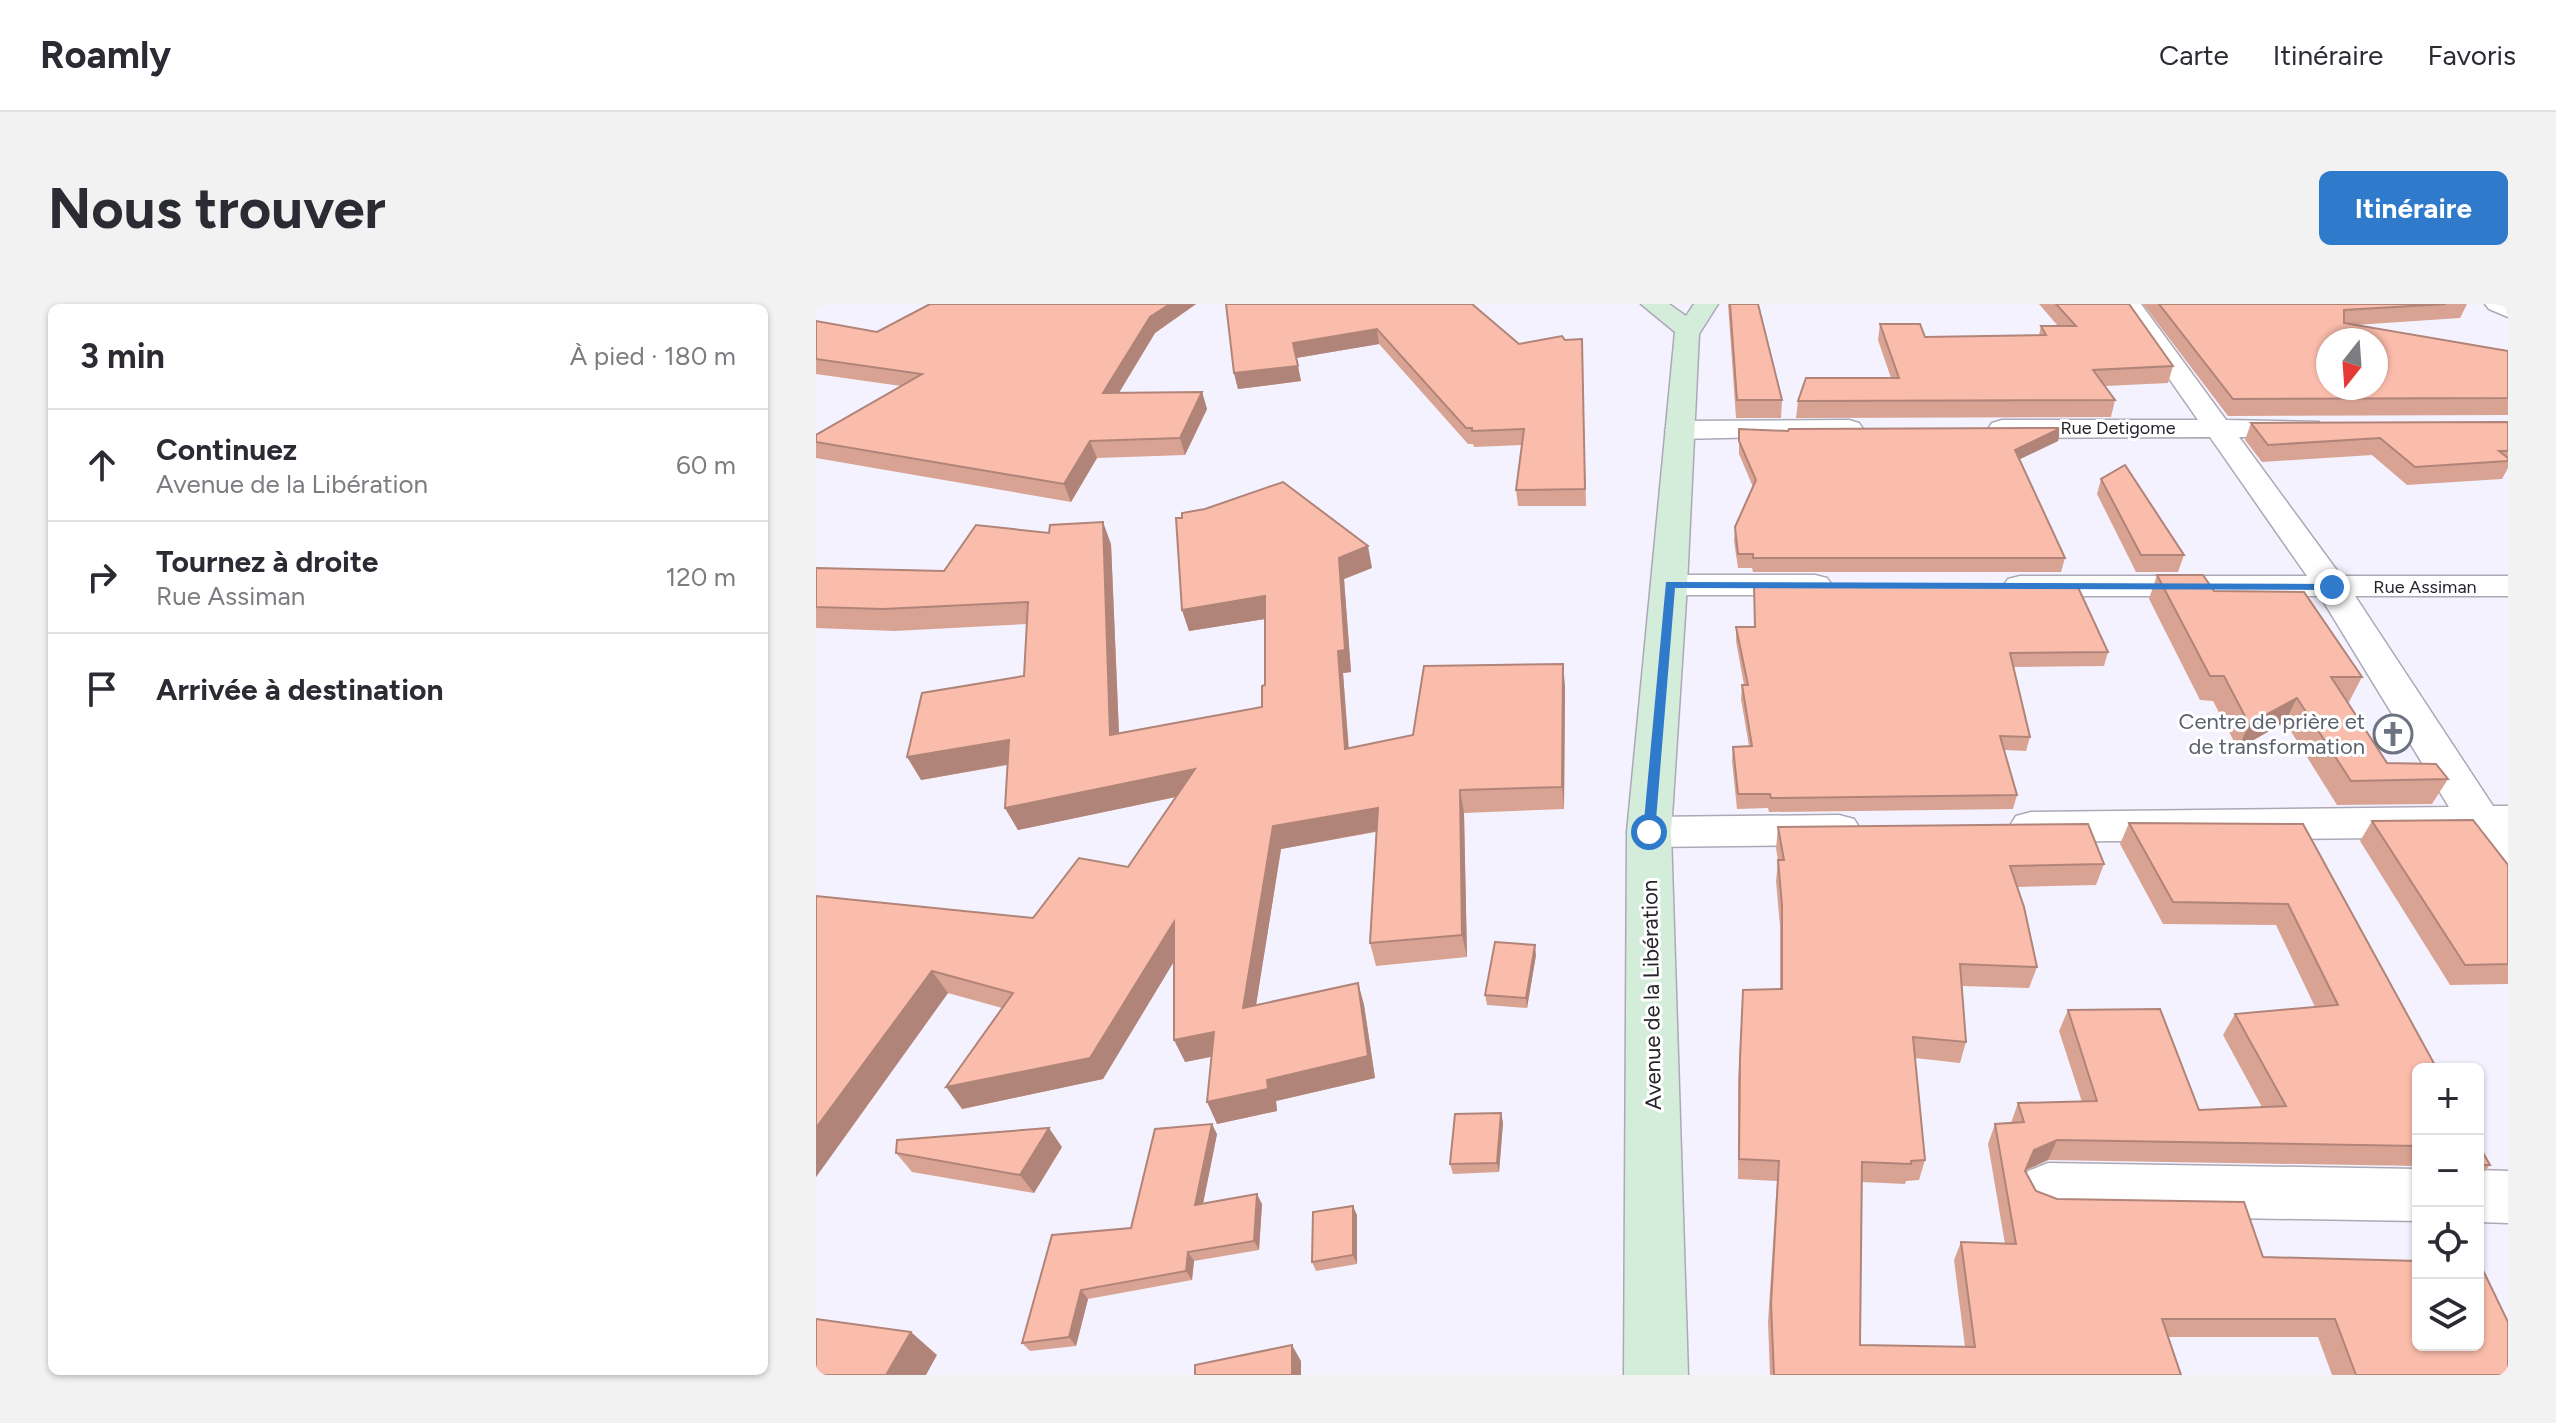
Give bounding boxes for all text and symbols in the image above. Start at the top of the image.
text: Roamly [40,32,171,78]
text: Carte [2159,38,2229,72]
text: Itinéraire [2273,38,2383,72]
text: Favoris [2427,38,2516,72]
button: Itinéraire [2319,171,2508,245]
text: Nous trouver [48,175,386,242]
north arrow [2316,328,2388,400]
text: 3 min [80,336,165,377]
text: À pied · 180 m [570,340,736,372]
street label: Rue Detigome [2061,417,2176,439]
text: Continuez [156,431,297,468]
icon: ahead [80,443,124,487]
text: 60 m [676,449,736,481]
text: Avenue de la Libération [156,468,428,500]
text: Tournez à droite [156,543,378,580]
icon: right [80,555,124,599]
text: 120 m [666,561,736,593]
route end [2314,569,2350,605]
street label: Rue Assiman [2373,576,2477,598]
text: Rue Assiman [156,580,305,612]
icon: arrive [80,667,124,711]
text: Arrivée à destination [156,671,443,708]
place label: Centre de prière et de transformation [2179,708,2365,760]
church icon: Centre de prière et de transformation [2372,713,2414,755]
route start [1631,814,1667,850]
street label: Avenue de la Libération [1636,880,1667,1110]
map controls [2412,1063,2484,1351]
button: + [2412,1063,2484,1135]
button: − [2412,1135,2484,1207]
button: locate [2412,1207,2484,1279]
button: layers [2412,1279,2484,1351]

